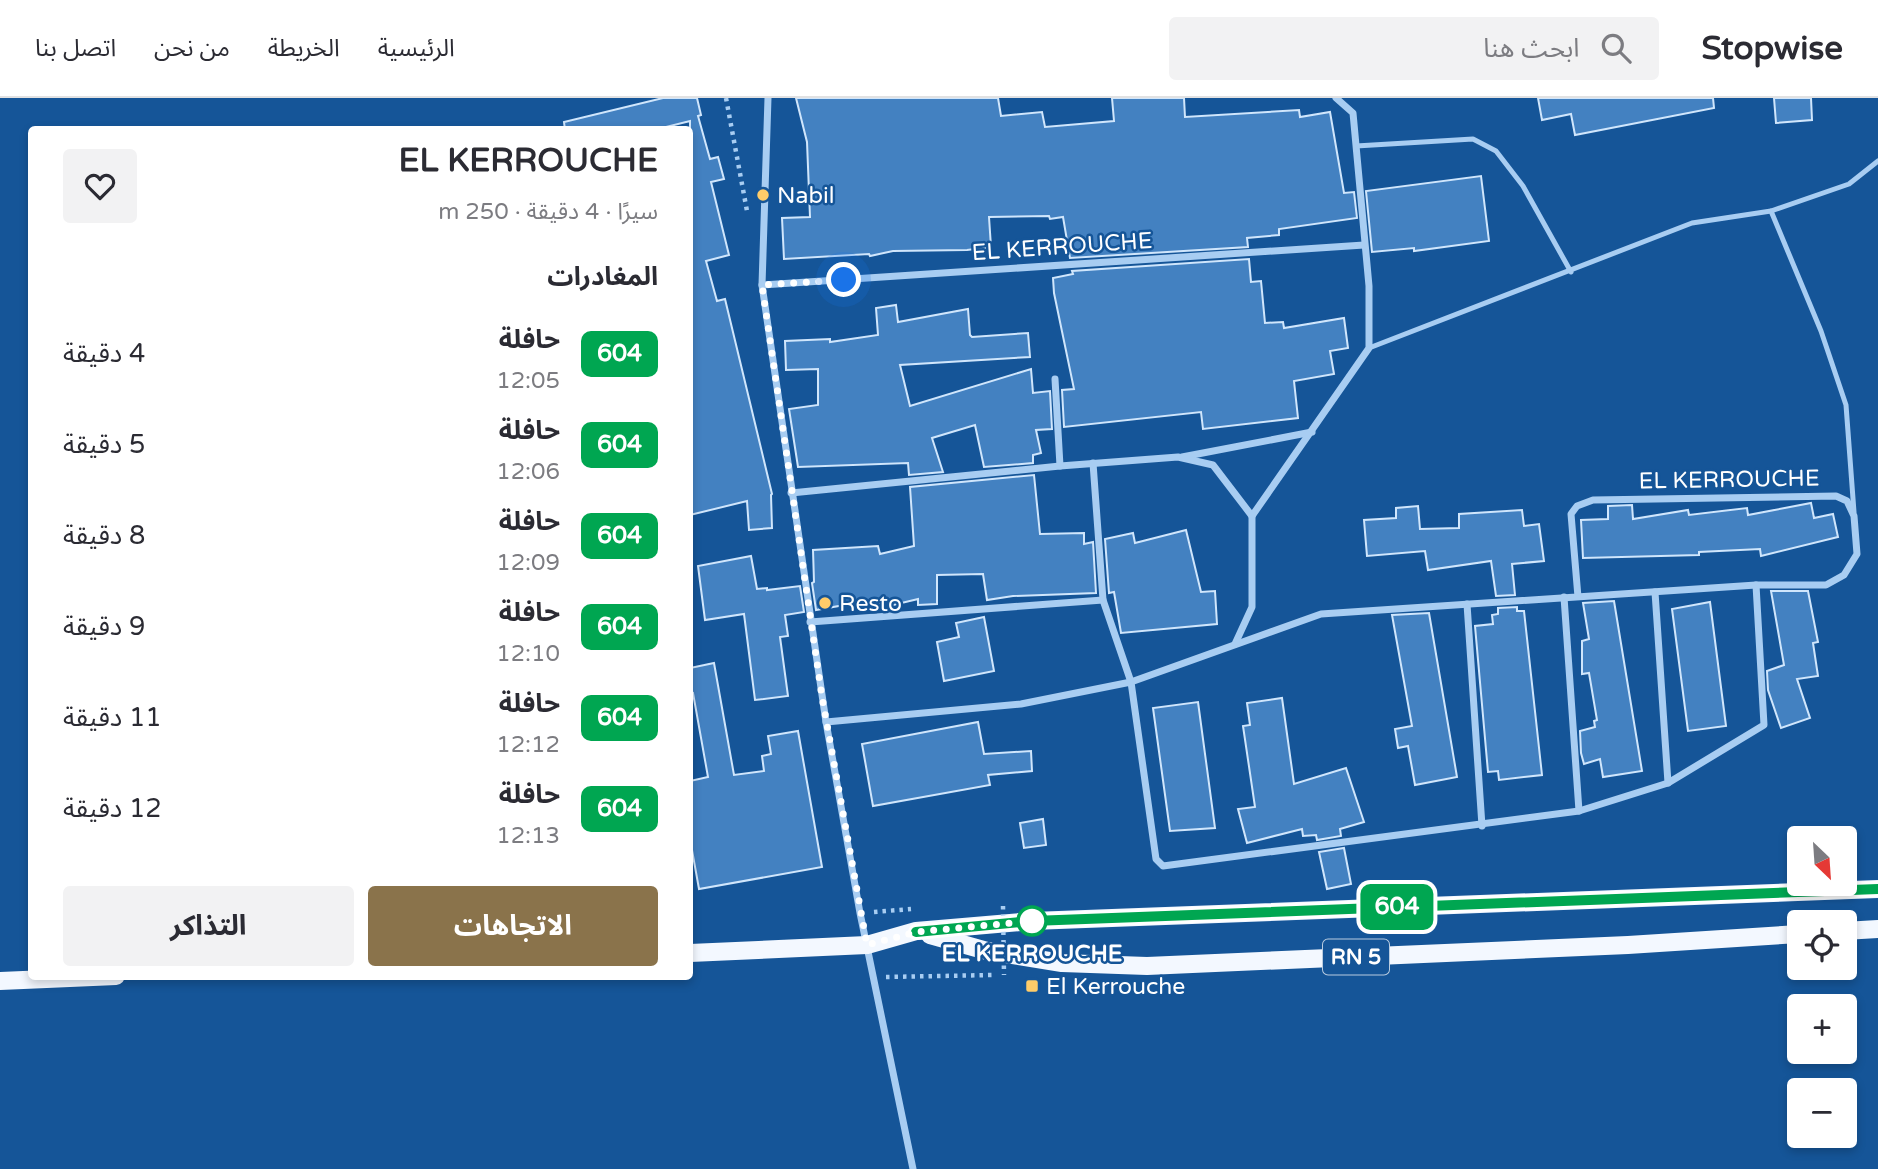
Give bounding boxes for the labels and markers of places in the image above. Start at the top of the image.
place label: Nabil [777,182,834,210]
marker: Nabil [755,187,771,203]
place label: Resto [839,590,902,618]
marker: Resto [817,595,833,611]
marker: EL KERROUCHE [1017,906,1047,936]
place label: EL KERROUCHE [942,940,1122,968]
place label: El Kerrouche [1046,973,1185,1001]
marker: El Kerrouche [1024,978,1040,994]

